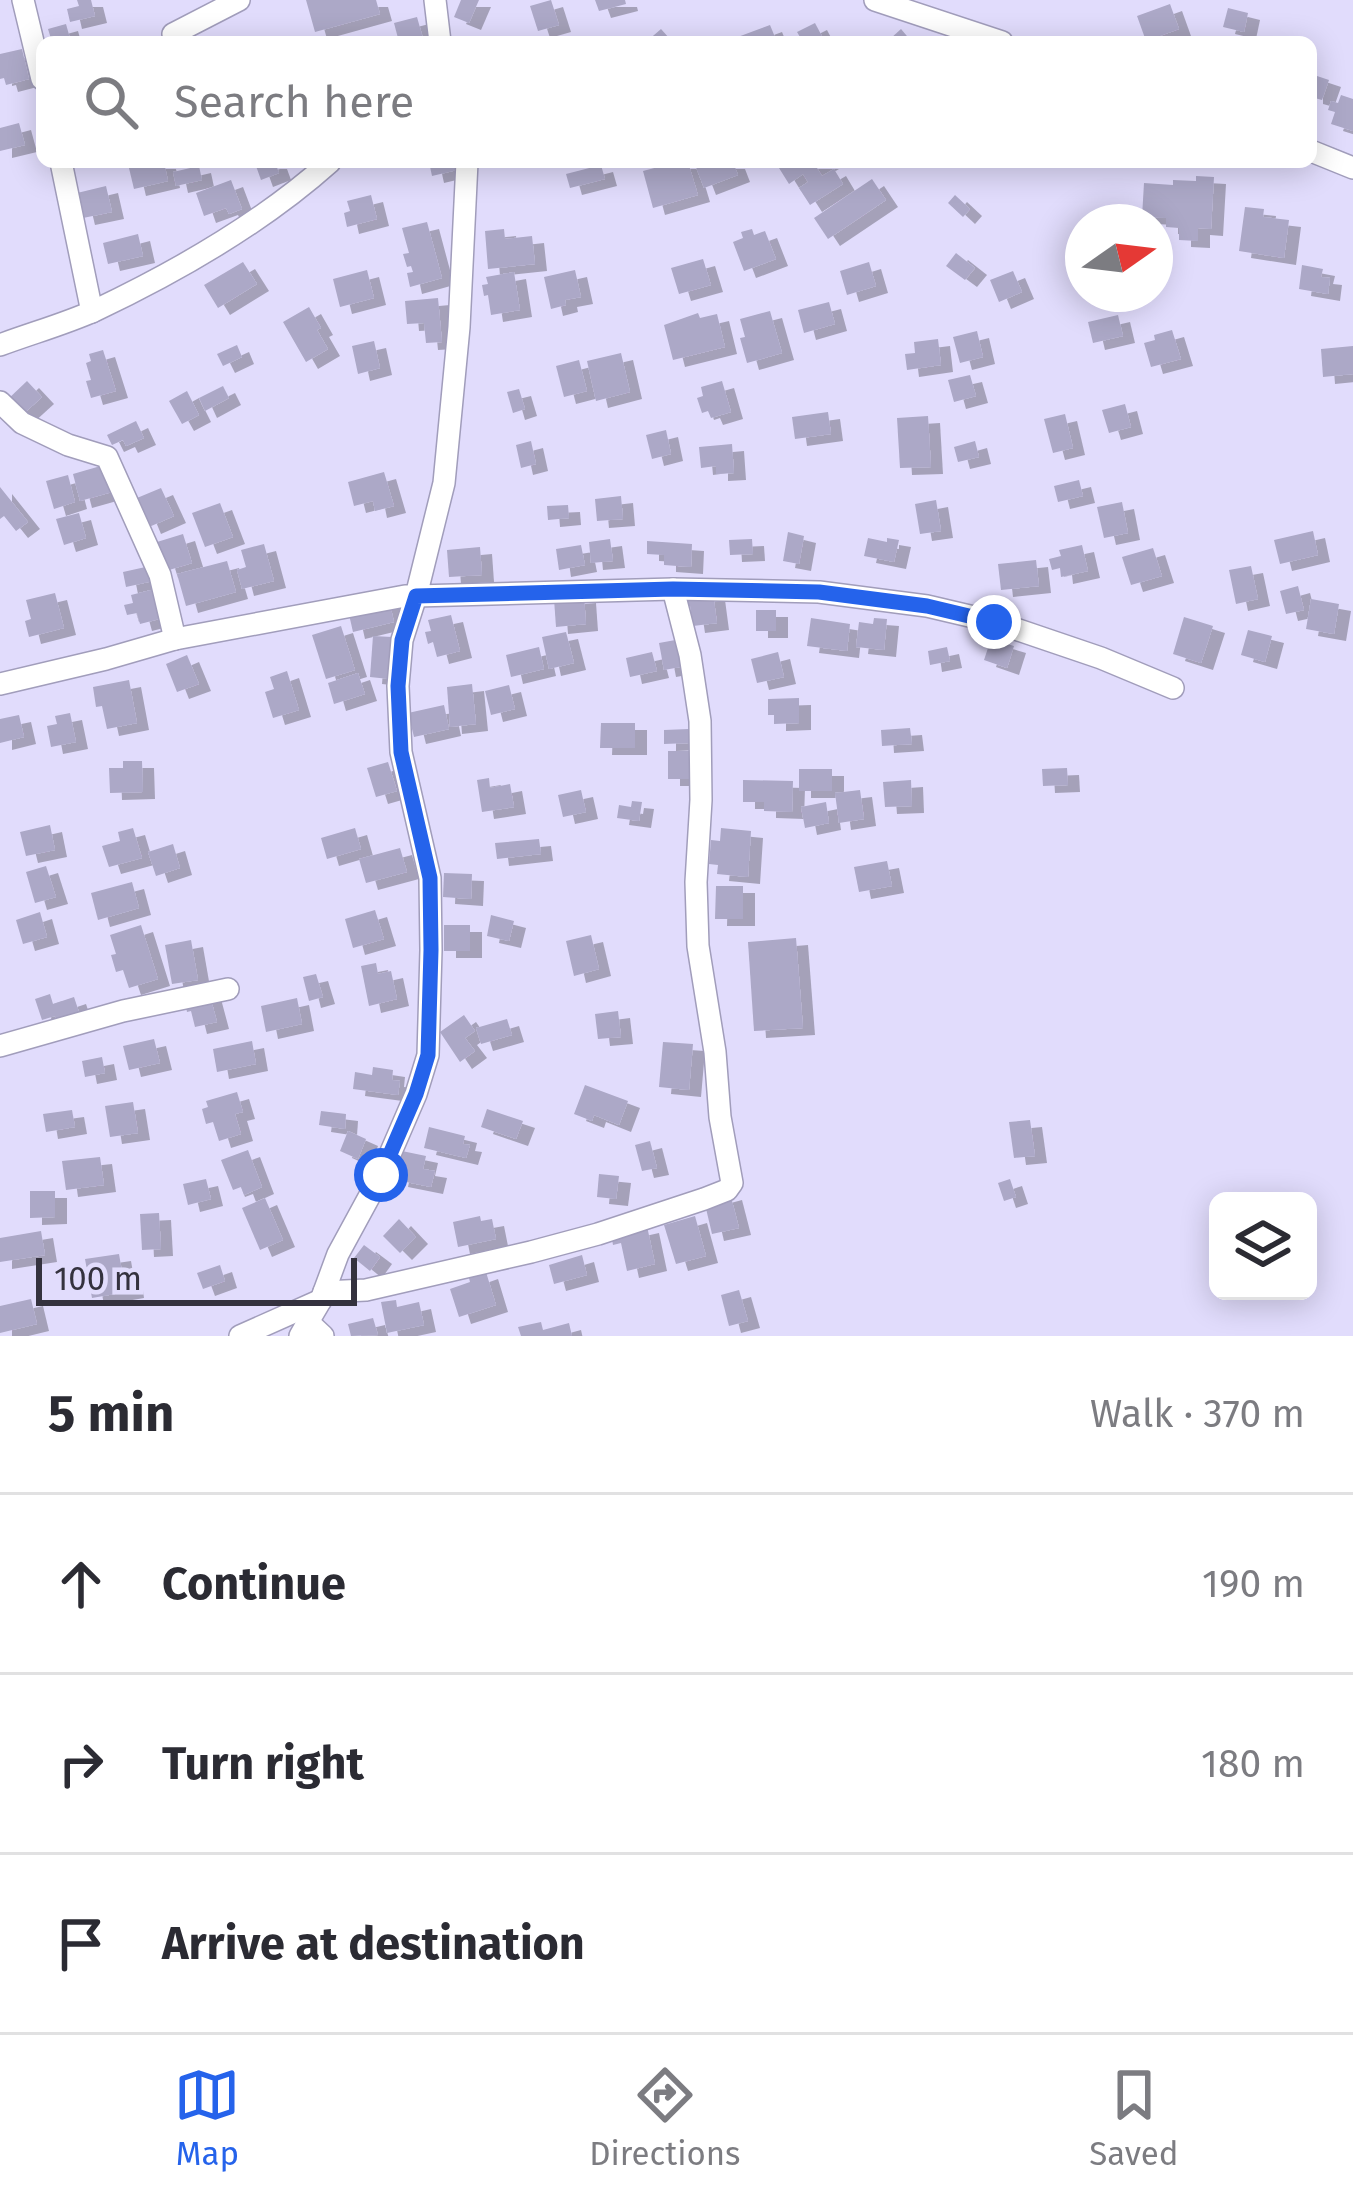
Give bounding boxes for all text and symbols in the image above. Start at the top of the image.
search box [36,36,1317,168]
icon: search [78,69,144,135]
text: Search here [174,75,414,129]
north arrow [1065,204,1173,312]
route end [967,595,1021,649]
route start [354,1148,408,1202]
map controls [1209,1192,1317,1300]
button: layers [1209,1192,1317,1300]
scale bar [36,1252,357,1305]
text: 100 m [54,1259,142,1299]
text: 5 min [48,1383,174,1445]
text: Walk · 370 m [1090,1391,1305,1437]
icon: ahead [48,1551,114,1617]
text: Continue [162,1557,346,1611]
text: 190 m [1202,1561,1305,1607]
icon: right [48,1731,114,1797]
text: Turn right [162,1737,364,1791]
text: 180 m [1201,1741,1305,1787]
icon: arrive [48,1911,114,1977]
text: Arrive at destination [162,1917,585,1971]
tab: Map [174,2062,240,2174]
tab: Directions [589,2062,741,2174]
tab: Saved [1089,2062,1179,2174]

